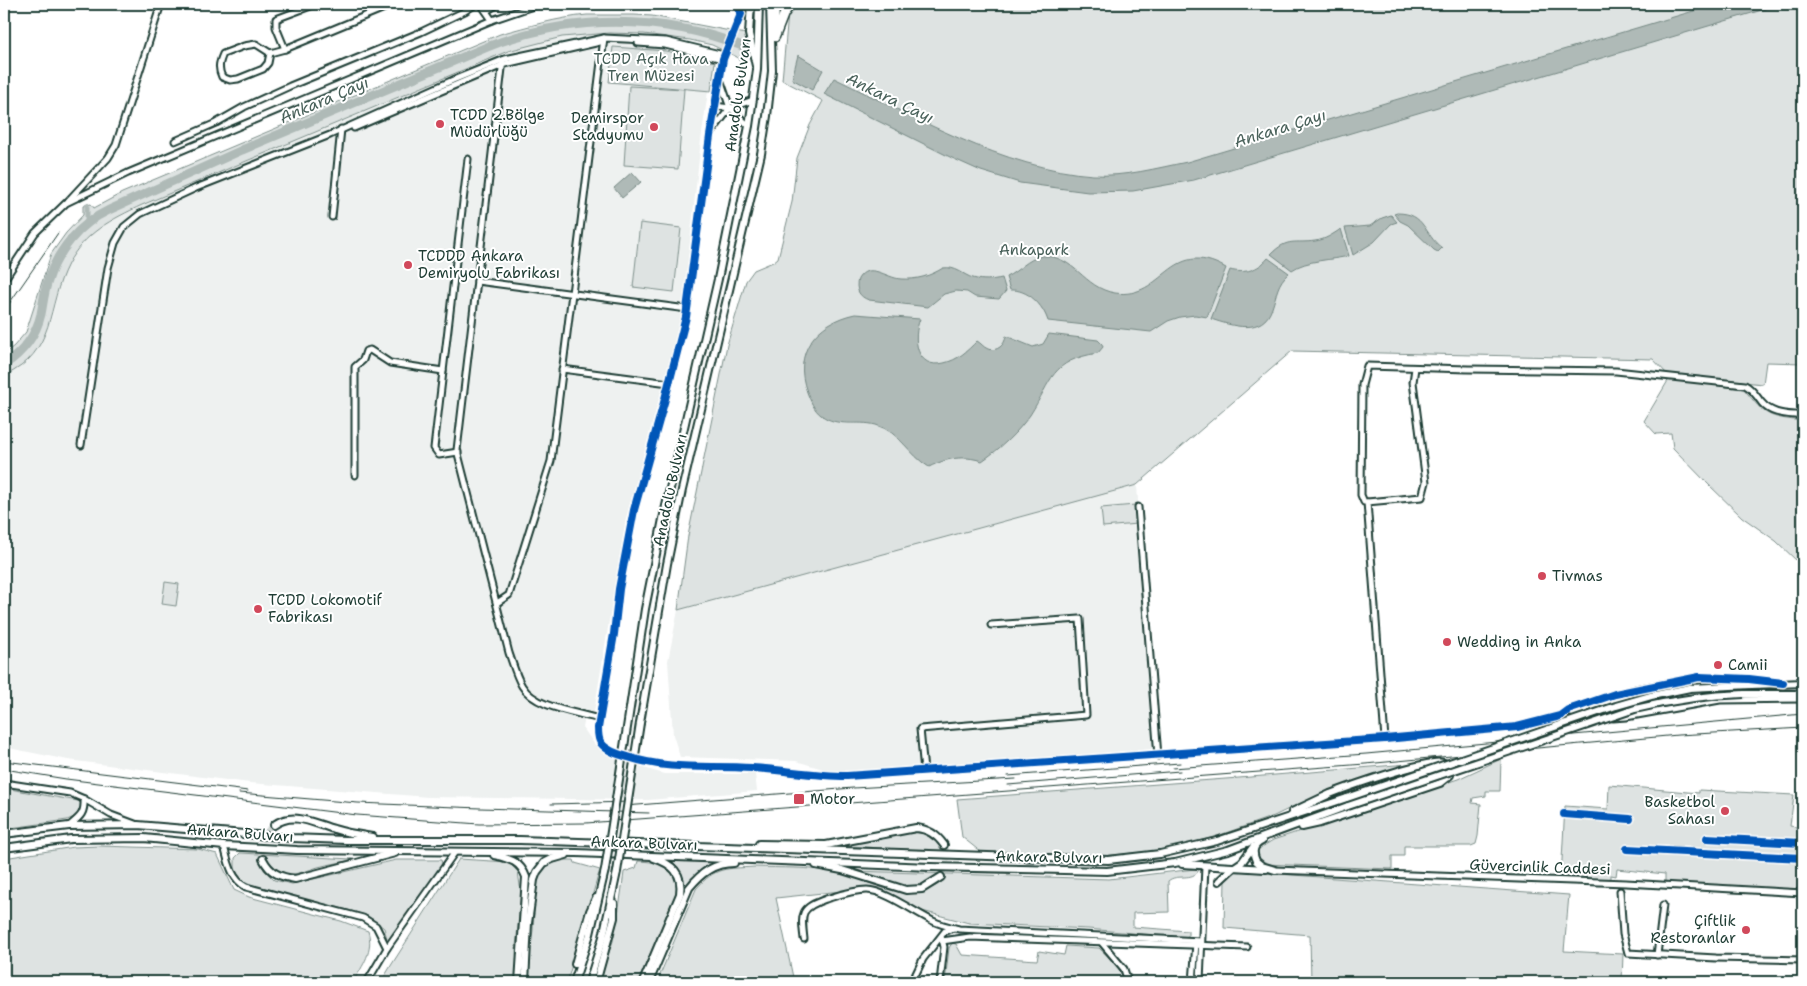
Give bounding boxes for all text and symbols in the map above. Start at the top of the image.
street label: Anadolu Bulvarı [720,37,756,153]
park label: TCDD Açık Hava Tren Müzesi [593,49,709,86]
water label: Ankara Çayı [843,68,937,128]
water label: Ankara Çayı [276,72,372,128]
water label: Ankara Çayı [1232,104,1328,152]
place label: TCDD 2.Bölge Müdürlüğü [450,105,545,142]
place label: Demirspor Stadyumu [571,108,644,145]
marker: TCDD 2.Bölge Müdürlüğü [434,118,446,130]
marker: Demirspor Stadyumu [648,121,660,133]
park label: Ankapark [999,240,1069,260]
place label: TCDDD Ankara Demiryolu Fabrikası [418,246,560,283]
marker: TCDDD Ankara Demiryolu Fabrikası [402,259,414,271]
street label: Anadolu Bulvarı [648,432,692,548]
place label: Tivmas [1552,566,1603,586]
marker: Tivmas [1536,570,1548,582]
place label: TCDD Lokomotif Fabrikası [268,590,383,627]
marker: TCDD Lokomotif Fabrikası [252,603,264,615]
place label: Wedding in Anka [1457,632,1582,652]
marker: Wedding in Anka [1441,636,1453,648]
place label: Camii [1728,655,1768,675]
marker: Camii [1712,659,1724,671]
place label: Motor [810,789,855,809]
marker: Motor [792,792,806,806]
place label: Basketbol Sahası [1645,792,1715,829]
marker: Basketbol Sahası [1719,805,1731,817]
street label: Ankara Bulvarı [186,819,294,847]
street label: Ankara Bulvarı [590,831,698,855]
street label: Ankara Bulvarı [995,846,1103,868]
street label: Güvercinlik Caddesi [1469,855,1611,879]
place label: Çiftlik Restoranlar [1650,911,1736,948]
marker: Çiftlik Restoranlar [1740,924,1752,936]

